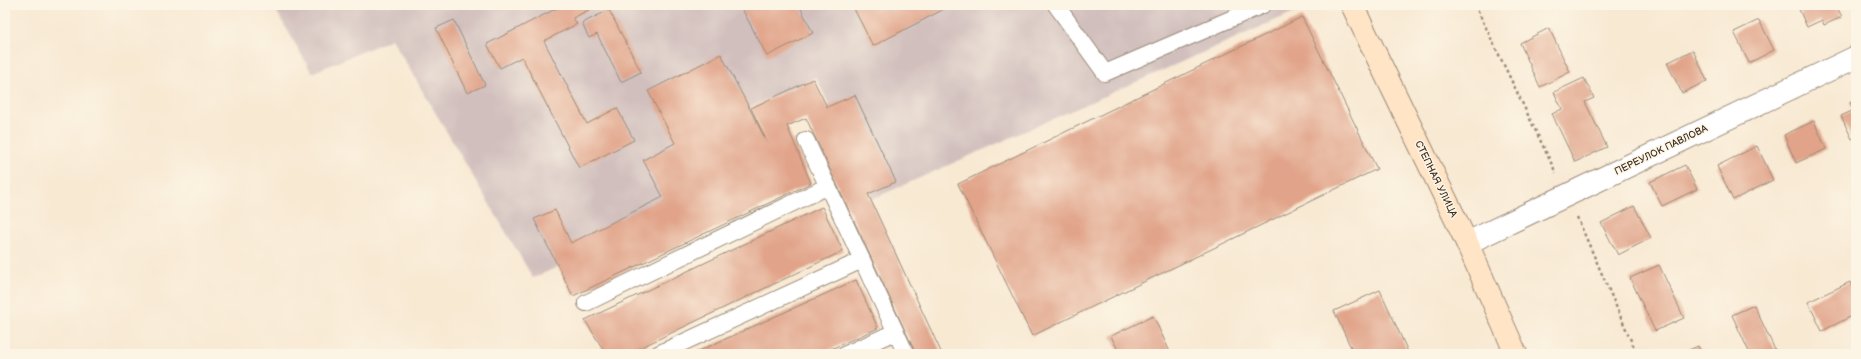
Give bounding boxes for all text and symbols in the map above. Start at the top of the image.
street label: ПЕРЕУЛОК ПАВЛОВА [1613,122,1710,178]
street label: СТЕПНАЯ УЛИЦА [1412,139,1460,220]

